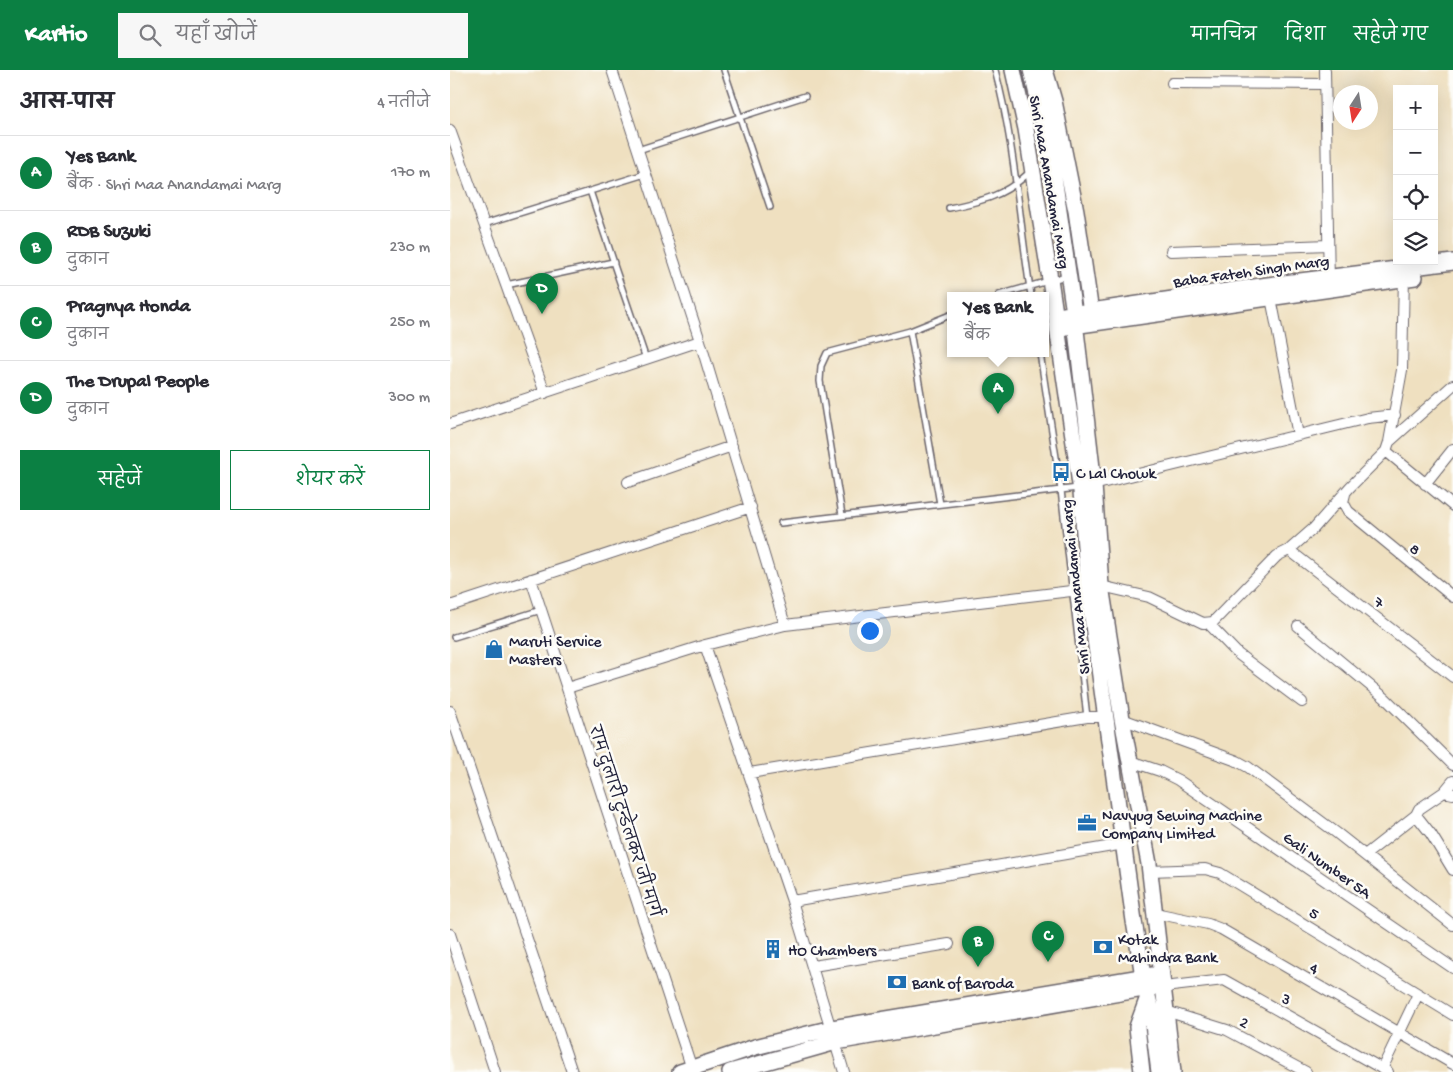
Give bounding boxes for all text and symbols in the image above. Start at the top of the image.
search box [118,13,468,58]
text: Kartio [25,21,88,50]
icon: search [136,21,164,49]
text: यहाँ खोजें [176,25,257,48]
text: मानचित्र [1191,26,1257,47]
text: दिशा [1285,26,1326,47]
text: सहेजे गए [1354,26,1428,47]
north arrow [1333,85,1378,130]
map controls [1393,85,1438,265]
button: + [1393,85,1438,130]
text: आस-पास [20,92,114,117]
street label: Shri Maa Anandamai Marg [1023,94,1072,271]
text: 4 नतीजे [377,95,430,114]
button: − [1393,130,1438,175]
text: Yes Bank [67,146,135,169]
text: A [31,164,41,183]
text: 170 m [391,164,430,183]
button: locate [1393,175,1438,220]
text: बैंक · Shri Maa Anandamai Marg [67,177,281,196]
button: layers [1393,220,1438,265]
text: RDB Suzuki [67,221,151,244]
text: B [32,239,40,258]
text: 230 m [390,239,430,258]
text: दुकान [67,252,109,271]
street label: Baba Fateh Singh Marg [1171,253,1331,294]
pin: D [526,273,558,314]
popup [947,292,1049,357]
text: Pragnya Honda [67,296,190,319]
text: Yes Bank [964,297,1032,320]
text: C [32,314,40,333]
text: 250 m [390,314,430,333]
text: दुकान [67,327,109,346]
text: बैंक [964,328,990,347]
text: The Drupal People [67,371,209,394]
pin: A [982,373,1014,414]
text: D [31,389,41,408]
text: 300 m [388,389,430,408]
text: दुकान [67,402,109,421]
button: सहेजें [20,450,220,510]
button: शेयर करें [230,450,430,510]
bus stop icon: C Lal Chowk [1050,461,1072,483]
place label: C Lal Chowk [1076,466,1157,485]
street label: Shri Maa Anandamai Marg [1059,498,1096,675]
street label: 8 [1404,541,1423,561]
street label: 7 [1368,593,1388,614]
your location [857,618,883,644]
place label: Maruti Service Masters [509,634,602,671]
shop icon: Maruti Service Masters [483,638,505,660]
street label: राम दुलारी टुन्डेलकर जी मार्ग [582,721,670,921]
place label: Navyug Sewing Machine Company Limited [1102,808,1263,845]
office icon: Navyug Sewing Machine Company Limited [1076,812,1098,834]
street label: Gali Number 5A [1278,830,1375,905]
street label: 5 [1305,905,1322,925]
pin: C [1032,921,1064,962]
pin: B [962,926,994,967]
place label: Kotak Mahindra Bank [1118,932,1219,969]
bank icon: Kotak Mahindra Bank [1092,936,1114,958]
building icon: HO Chambers [762,938,784,960]
place label: HO Chambers [788,943,877,962]
street label: 4 [1305,960,1322,980]
bank icon: Bank of Baroda [886,971,908,993]
place label: Bank of Baroda [911,976,1015,995]
street label: 3 [1276,990,1294,1011]
street label: 2 [1236,1014,1251,1034]

